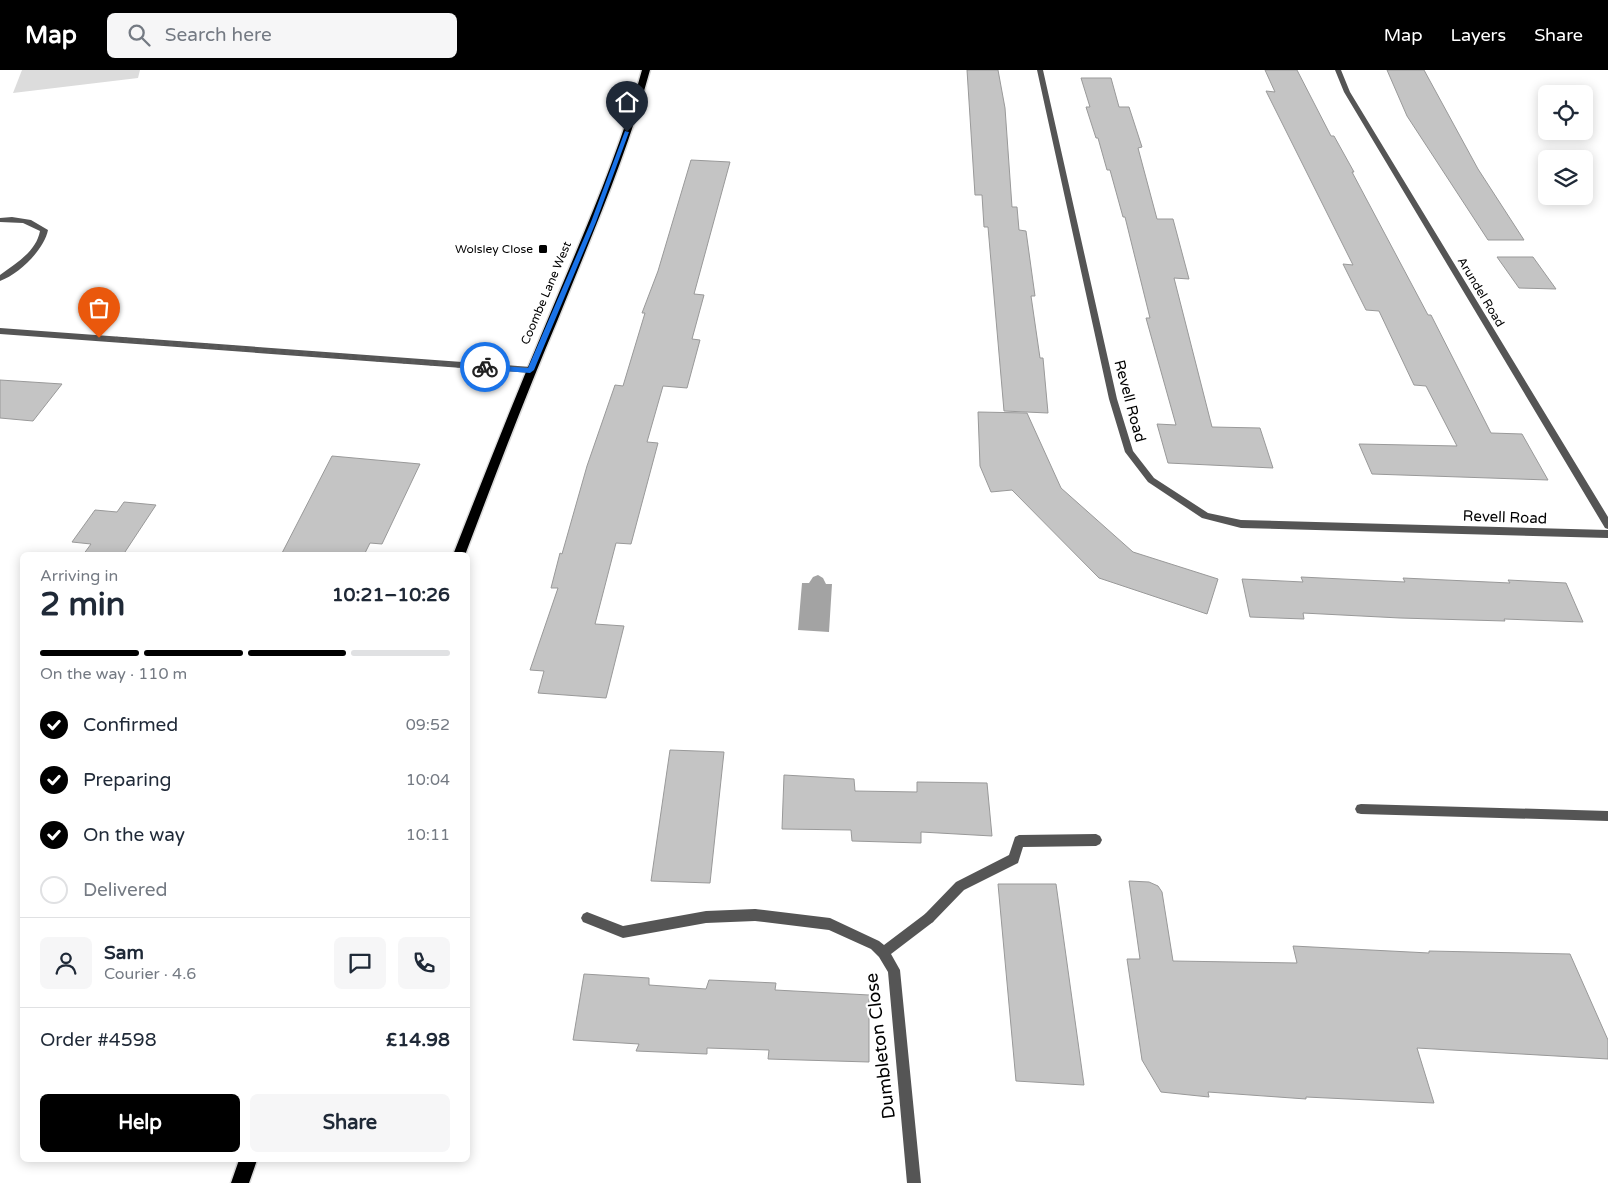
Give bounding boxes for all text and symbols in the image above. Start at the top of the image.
search box [107,13,457,58]
text: Map [25,21,77,50]
icon: search [125,21,153,49]
text: Search here [165,24,272,46]
text: Map [1384,24,1423,46]
text: Layers [1451,24,1506,46]
text: Share [1534,24,1583,46]
pin [606,81,648,132]
map controls [1538,85,1593,205]
button: locate [1538,85,1593,140]
icon: home [613,88,641,116]
button: layers [1538,150,1593,205]
street label: Coombe Lane West [518,239,574,347]
place label: Wolsley Close [455,242,533,256]
marker: Wolsley Close [537,243,549,255]
street label: Arundel Road [1455,255,1507,329]
pin [78,287,120,338]
icon: bag [85,294,113,322]
courier [460,342,510,392]
icon: bike [471,353,499,381]
street label: Revell Road [1110,358,1150,444]
street label: Revell Road [1462,507,1548,527]
text: Arriving in [40,566,118,586]
text: 10:21–10:26 [332,584,450,606]
text: 2 min [40,586,125,624]
text: On the way · 110 m [40,664,187,684]
icon: check [40,711,68,739]
text: Confirmed [83,714,178,736]
text: 09:52 [406,715,450,735]
icon: check [40,766,68,794]
text: Preparing [83,769,172,791]
text: 10:04 [406,770,450,790]
icon: check [40,821,68,849]
text: On the way [83,824,185,846]
text: 10:11 [406,825,450,845]
text: Delivered [83,879,168,901]
button: person [40,937,92,989]
button: chat [334,937,386,989]
button: phone [398,937,450,989]
text: Sam [104,942,144,964]
text: Courier · 4.6 [104,964,196,984]
street label: Dumbleton Close [860,972,900,1120]
text: Order #4598 [40,1029,157,1051]
text: £14.98 [386,1029,450,1051]
button: Help [40,1094,240,1152]
button: Share [250,1094,450,1152]

